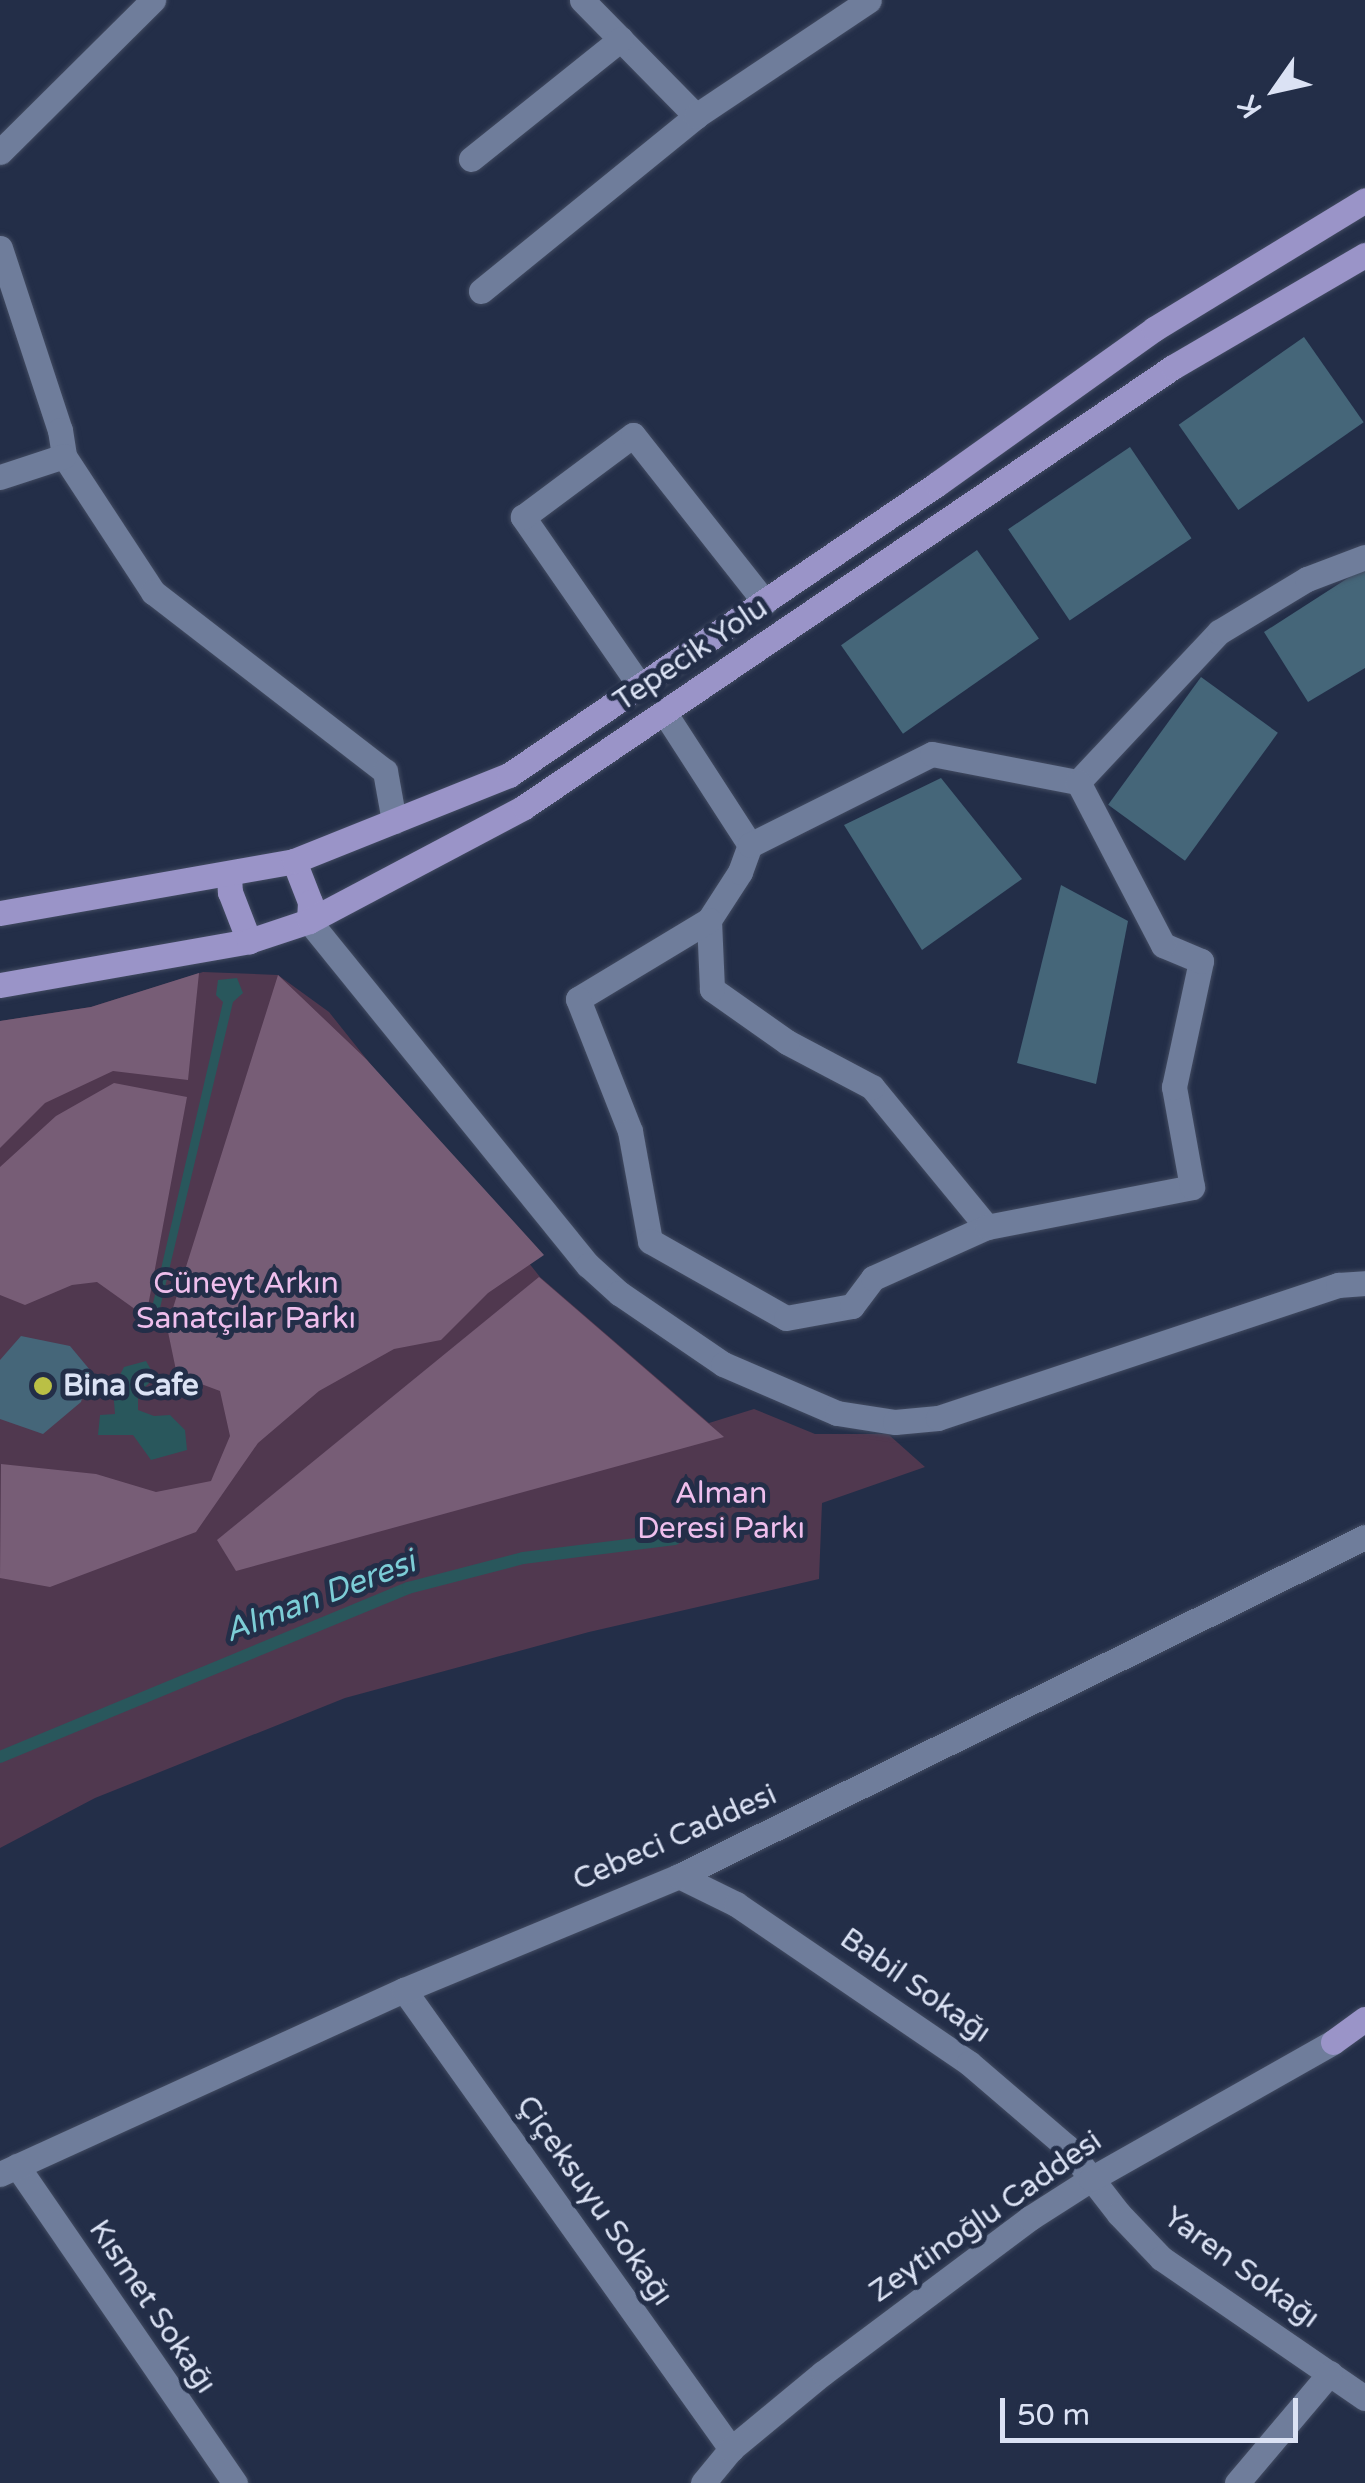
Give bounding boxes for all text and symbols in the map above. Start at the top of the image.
north arrow [1225,40,1325,140]
text: K [1231,89,1269,124]
street label: Tepecik Yolu [607,590,775,720]
park label: Cüneyt Arkın Sanatçılar Parkı [136,1266,356,1336]
place label: Bina Cafe [63,1368,199,1404]
marker: Bina Cafe [32,1375,54,1397]
park label: Alman Deresi Parkı [637,1476,805,1546]
water label: Alman Deresi [219,1543,421,1651]
street label: Cebeci Caddesi [568,1777,782,1899]
street label: Babil Sokağı [833,1921,997,2051]
street label: Çiçeksuyu Sokağı [508,2089,680,2313]
street label: Zeytinoğlu Caddesi [863,2123,1109,2311]
street label: Yaren Sokağı [1156,2199,1326,2337]
street label: Kısmet Sokağı [81,2213,223,2401]
scale bar [1005,2378,1302,2440]
text: 50 m [1017,2397,1090,2434]

